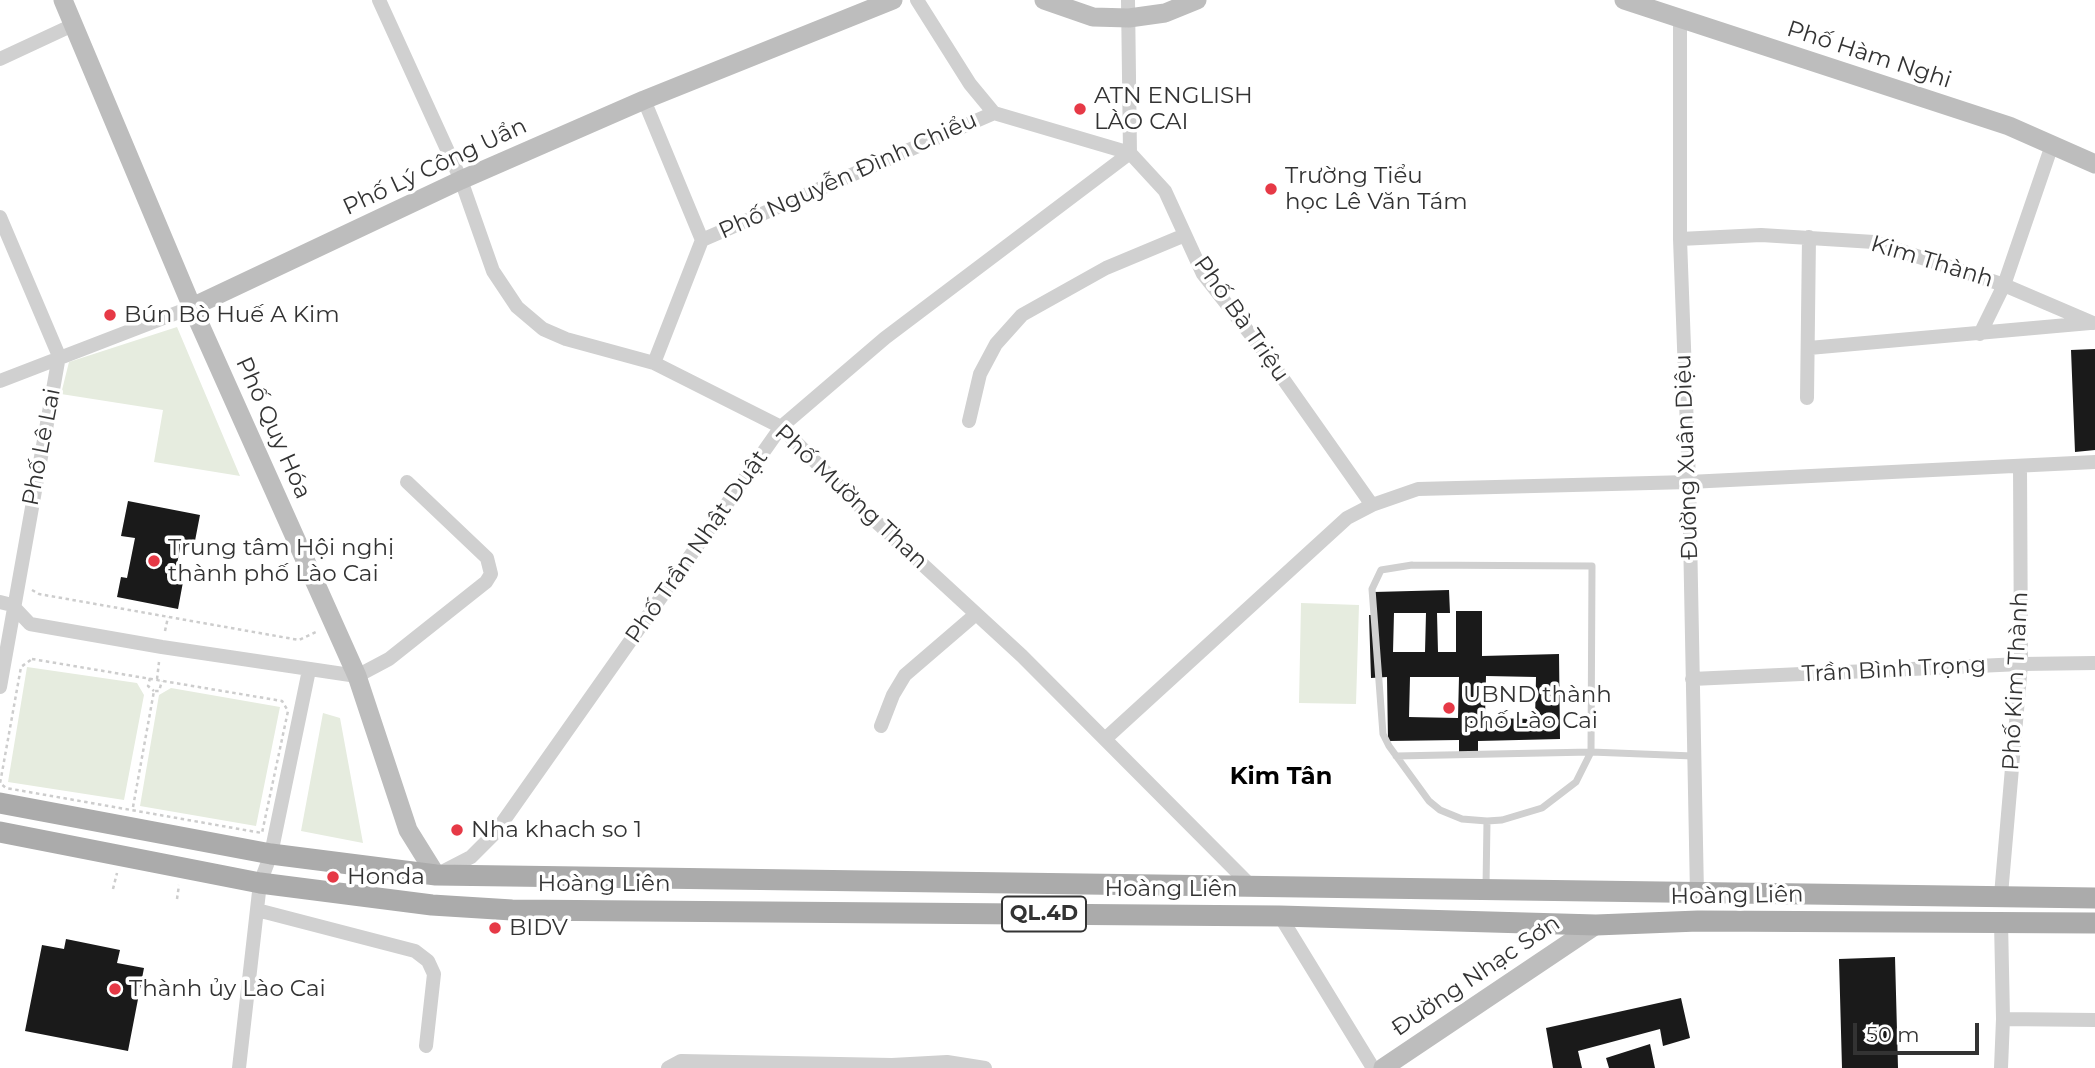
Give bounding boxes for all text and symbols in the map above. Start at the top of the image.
street label: Phố Hàm Nghi [1783,15,1955,95]
place label: ATN ENGLISH LÀO CAI [1094,82,1253,136]
marker: ATN ENGLISH LÀO CAI [1072,101,1088,117]
street label: Phố Nguyễn Đình Chiểu [715,107,981,245]
street label: Phố Lý Công Uẩn [339,112,531,222]
place label: Trường Tiểu học Lê Văn Tám [1285,162,1468,216]
marker: Trường Tiểu học Lê Văn Tám [1263,181,1279,197]
street label: Kim Thành [1868,230,1996,294]
street label: Phố Bà Triệu [1188,251,1294,387]
place label: Bún Bò Huế A Kim [124,301,340,329]
marker: Bún Bò Huế A Kim [102,307,118,323]
street label: Phố Quy Hóa [229,353,317,503]
street label: Đường Xuân Diệu [1670,354,1704,560]
street label: Phố Lê Lai [17,386,67,508]
street label: Phố Mường Than [769,419,933,575]
street label: Phố Trần Nhật Duật [620,445,774,649]
place label: Trung tâm Hội nghị thành phố Lào Cai [168,534,394,588]
marker: Trung tâm Hội nghị thành phố Lào Cai [146,553,162,569]
street label: Phố Kim Thành [1998,591,2034,771]
street label: Trần Bình Trọng [1801,651,1987,689]
place label: UBND thành phố Lào Cai [1463,681,1612,735]
marker: UBND thành phố Lào Cai [1441,700,1457,716]
district label: Kim Tân [1230,763,1332,791]
place label: Nha khach so 1 [471,816,642,844]
marker: Nha khach so 1 [449,822,465,838]
place label: Honda [347,863,425,891]
marker: Honda [325,869,341,885]
street label: Hoàng Liên [537,870,671,898]
street label: Hoàng Liên [1104,875,1238,903]
street label: Hoàng Liên [1670,881,1804,911]
road number: QL.4D [1002,897,1086,932]
street label: Đường Nhạc Sơn [1387,910,1565,1042]
place label: BIDV [509,914,568,942]
marker: BIDV [487,920,503,936]
place label: Thành ủy Lào Cai [129,975,326,1003]
marker: Thành ủy Lào Cai [107,981,123,997]
scale bar [1857,1009,1983,1052]
text: 50 m [1866,1022,1920,1047]

